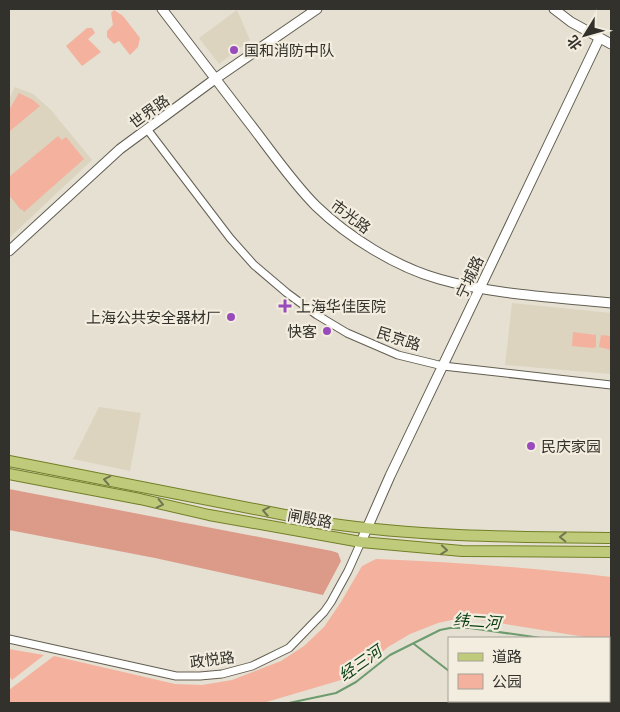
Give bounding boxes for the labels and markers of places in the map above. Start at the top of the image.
place label: 国和消防中队 [244,40,334,60]
marker: 国和消防中队 [228,44,240,56]
place label: 上海华佳医院 [296,296,386,316]
marker: 上海华佳医院 [278,299,292,313]
place label: 上海公共安全器材厂 [86,307,221,327]
marker: 上海公共安全器材厂 [225,311,237,323]
place label: 快客 [287,321,317,341]
marker: 快客 [321,325,333,337]
place label: 民庆家园 [541,436,601,456]
marker: 民庆家园 [525,440,537,452]

